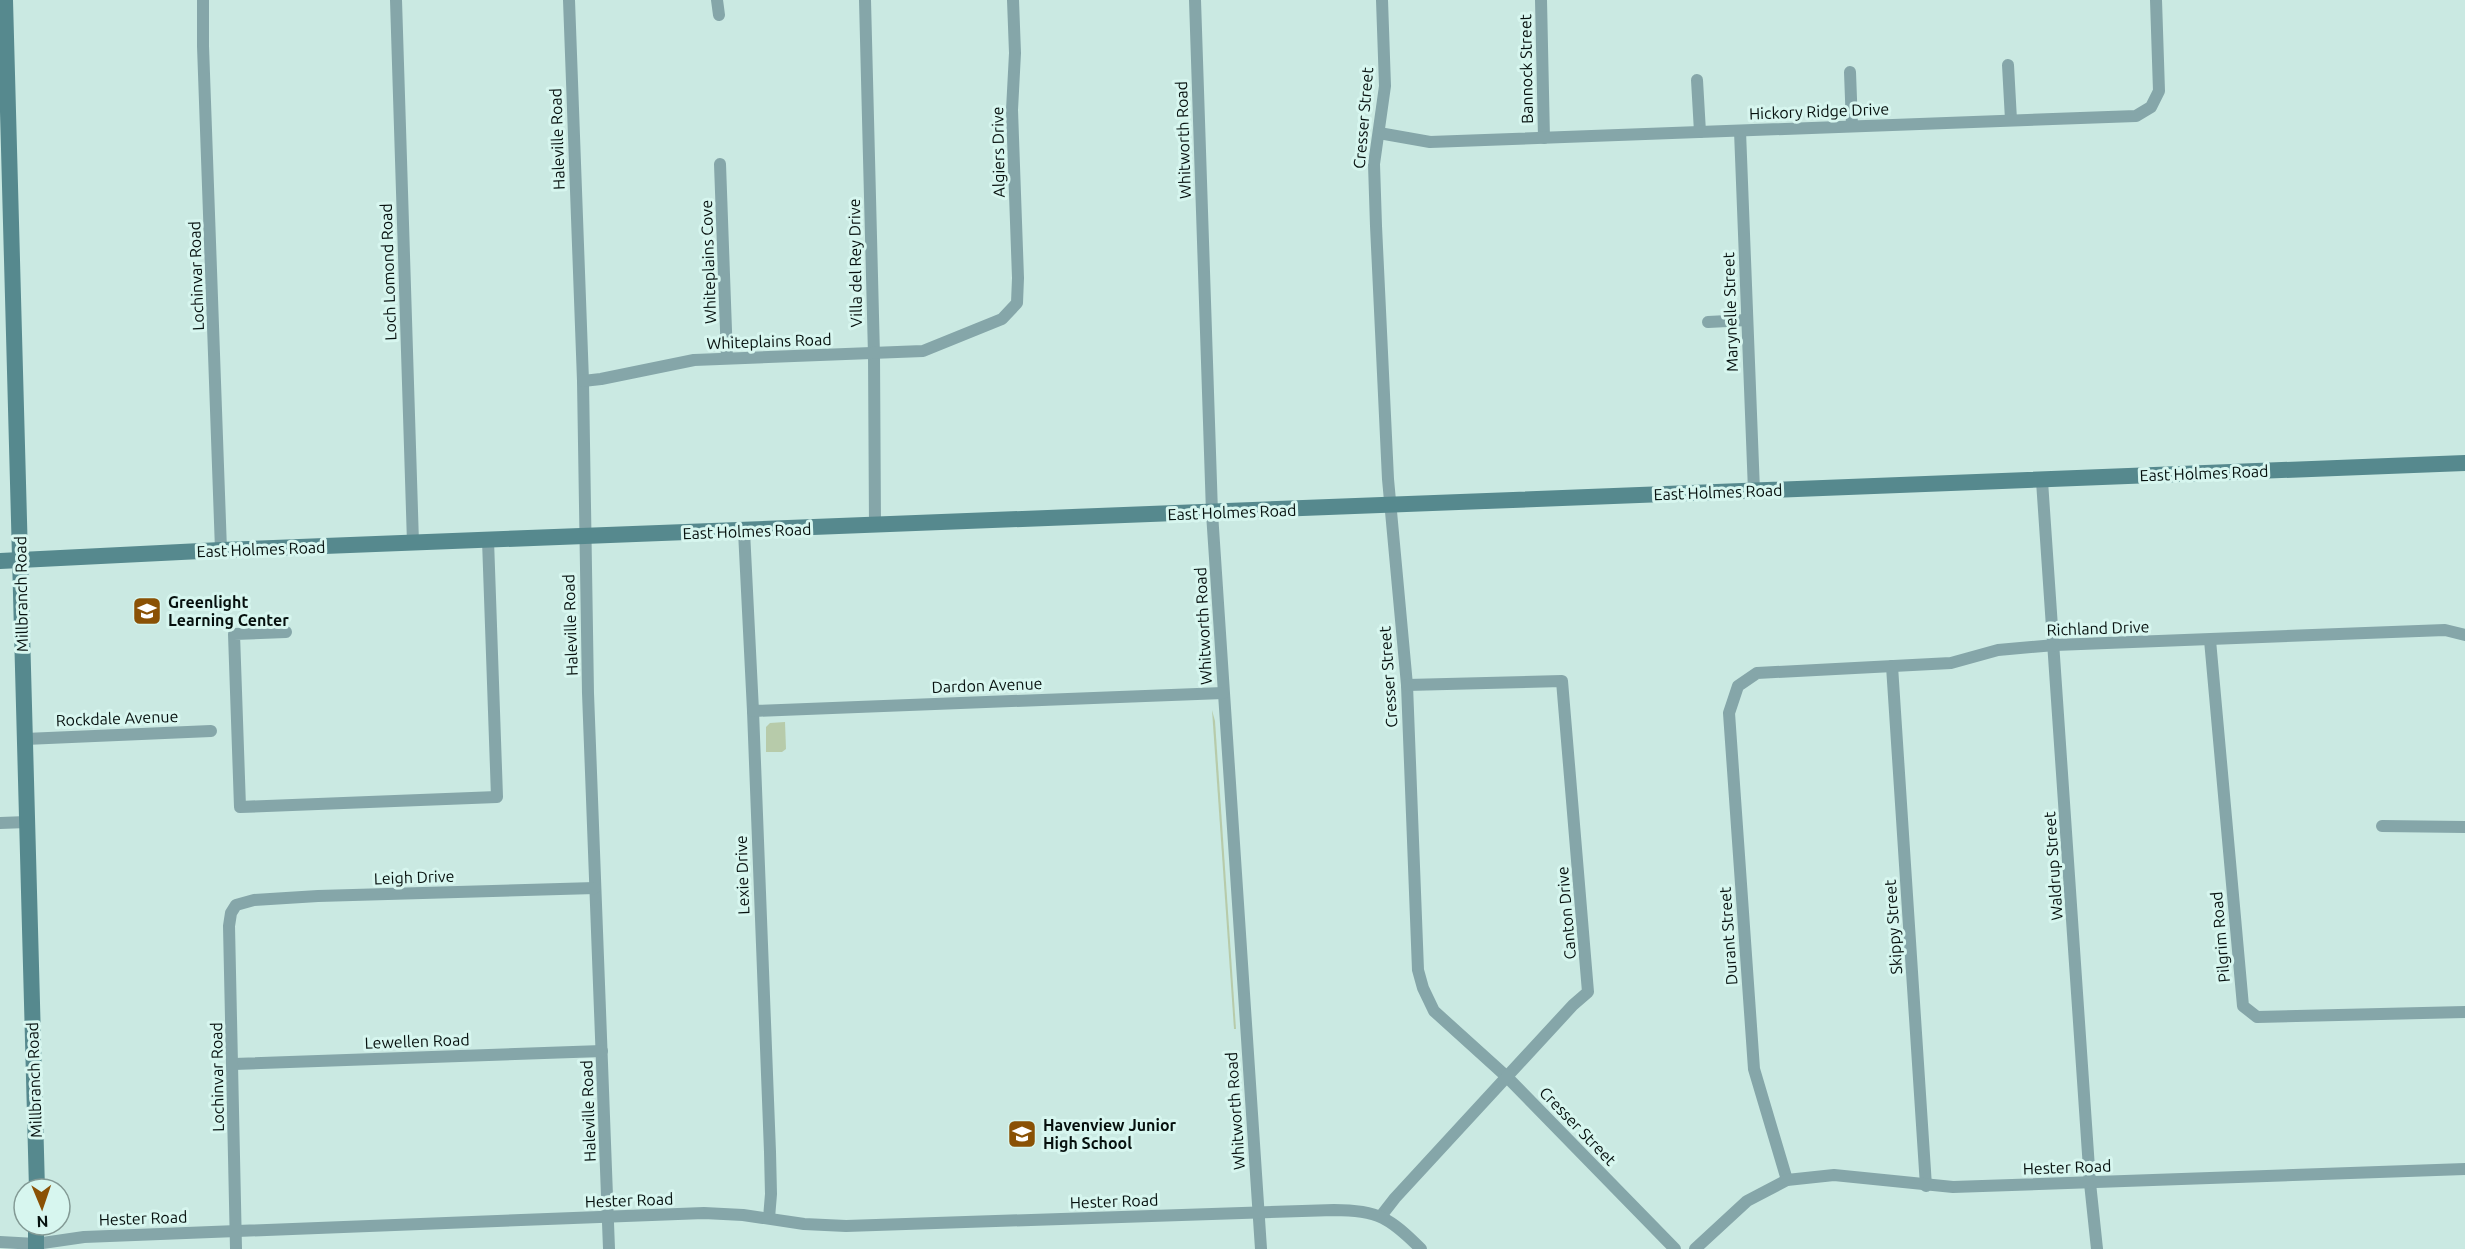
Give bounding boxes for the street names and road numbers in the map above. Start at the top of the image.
street label: Bannock Street [1516,13,1536,124]
street label: Cresser Street [1350,66,1376,169]
street label: Whitworth Road [1172,81,1194,199]
street label: Haleville Road [546,88,568,190]
street label: Hickory Ridge Drive [1749,100,1889,122]
street label: Algiers Drive [988,106,1008,198]
street label: Villa del Rey Drive [845,198,865,328]
street label: Whiteplains Cove [697,200,719,324]
street label: Loch Lomond Road [377,203,399,341]
street label: Lochinvar Road [185,221,207,331]
street label: Marynelle Street [1719,251,1741,372]
street label: Whiteplains Road [706,330,832,352]
street label: East Holmes Road [2139,462,2269,484]
street label: East Holmes Road [1653,481,1783,503]
street label: East Holmes Road [1167,501,1297,523]
street label: East Holmes Road [682,520,812,542]
street label: Millbranch Road [11,536,31,652]
street label: East Holmes Road [196,538,326,560]
street label: Whitworth Road [1191,567,1215,685]
street label: Haleville Road [559,574,581,676]
street label: Richland Drive [2046,617,2150,639]
street label: Cresser Street [1375,625,1401,728]
street label: Dardon Avenue [931,674,1043,696]
street label: Rockdale Avenue [55,707,179,729]
street label: Waldrup Street [2040,810,2066,921]
street label: Lexie Drive [732,835,752,915]
street label: Canton Drive [1553,866,1579,960]
street label: Leigh Drive [373,867,455,887]
street label: Skippy Street [1881,878,1905,975]
street label: Durant Street [1716,886,1740,986]
street label: Pilgrim Road [2207,891,2233,983]
street label: Millbranch Road [23,1022,45,1138]
street label: Lochinvar Road [207,1022,227,1132]
street label: Lewellen Road [364,1030,470,1052]
street label: Whitworth Road [1222,1052,1248,1170]
street label: Haleville Road [577,1060,599,1162]
street label: Cresser Street [1536,1083,1620,1169]
street label: Hester Road [2022,1156,2112,1178]
street label: Hester Road [584,1189,674,1211]
street label: Hester Road [1069,1190,1159,1212]
street label: Hester Road [98,1207,188,1229]

